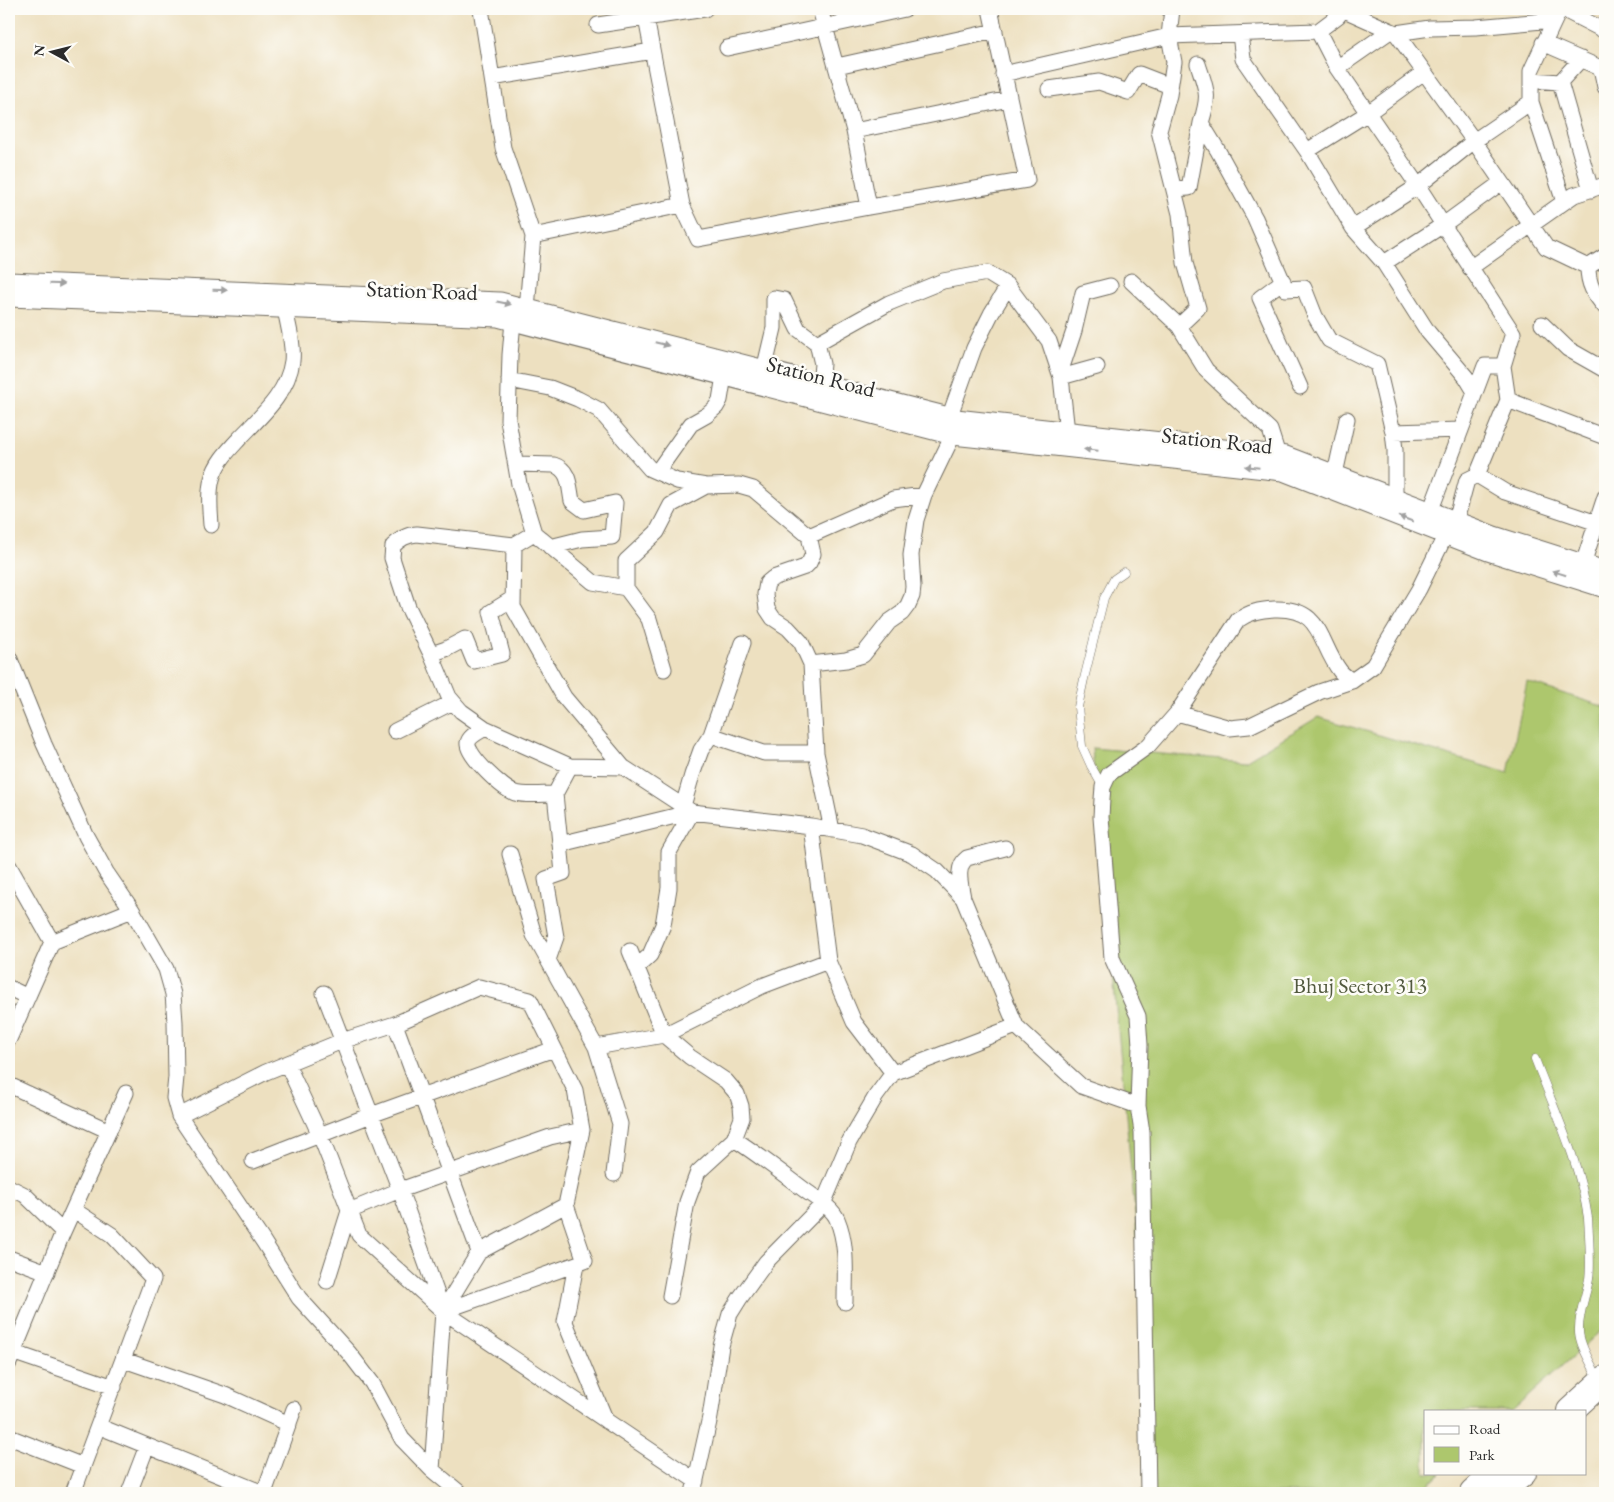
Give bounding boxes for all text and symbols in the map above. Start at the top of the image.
north arrow [28,28,78,78]
text: N [29,43,49,57]
street label: Station Road [366,274,479,307]
one-way arrow [50,280,66,288]
one-way arrow [212,287,228,295]
one-way arrow [497,300,513,308]
one-way arrow [654,340,669,348]
street label: Station Road [763,349,879,404]
street label: Station Road [1160,420,1275,461]
one-way arrow [1083,446,1099,454]
one-way arrow [1244,463,1260,471]
one-way arrow [1399,514,1413,522]
one-way arrow [1551,569,1566,576]
park label: Bhuj Sector 313 [1293,971,1427,1000]
legend [1424,1410,1586,1474]
text: Road [1469,1419,1501,1438]
text: Park [1469,1445,1496,1464]

